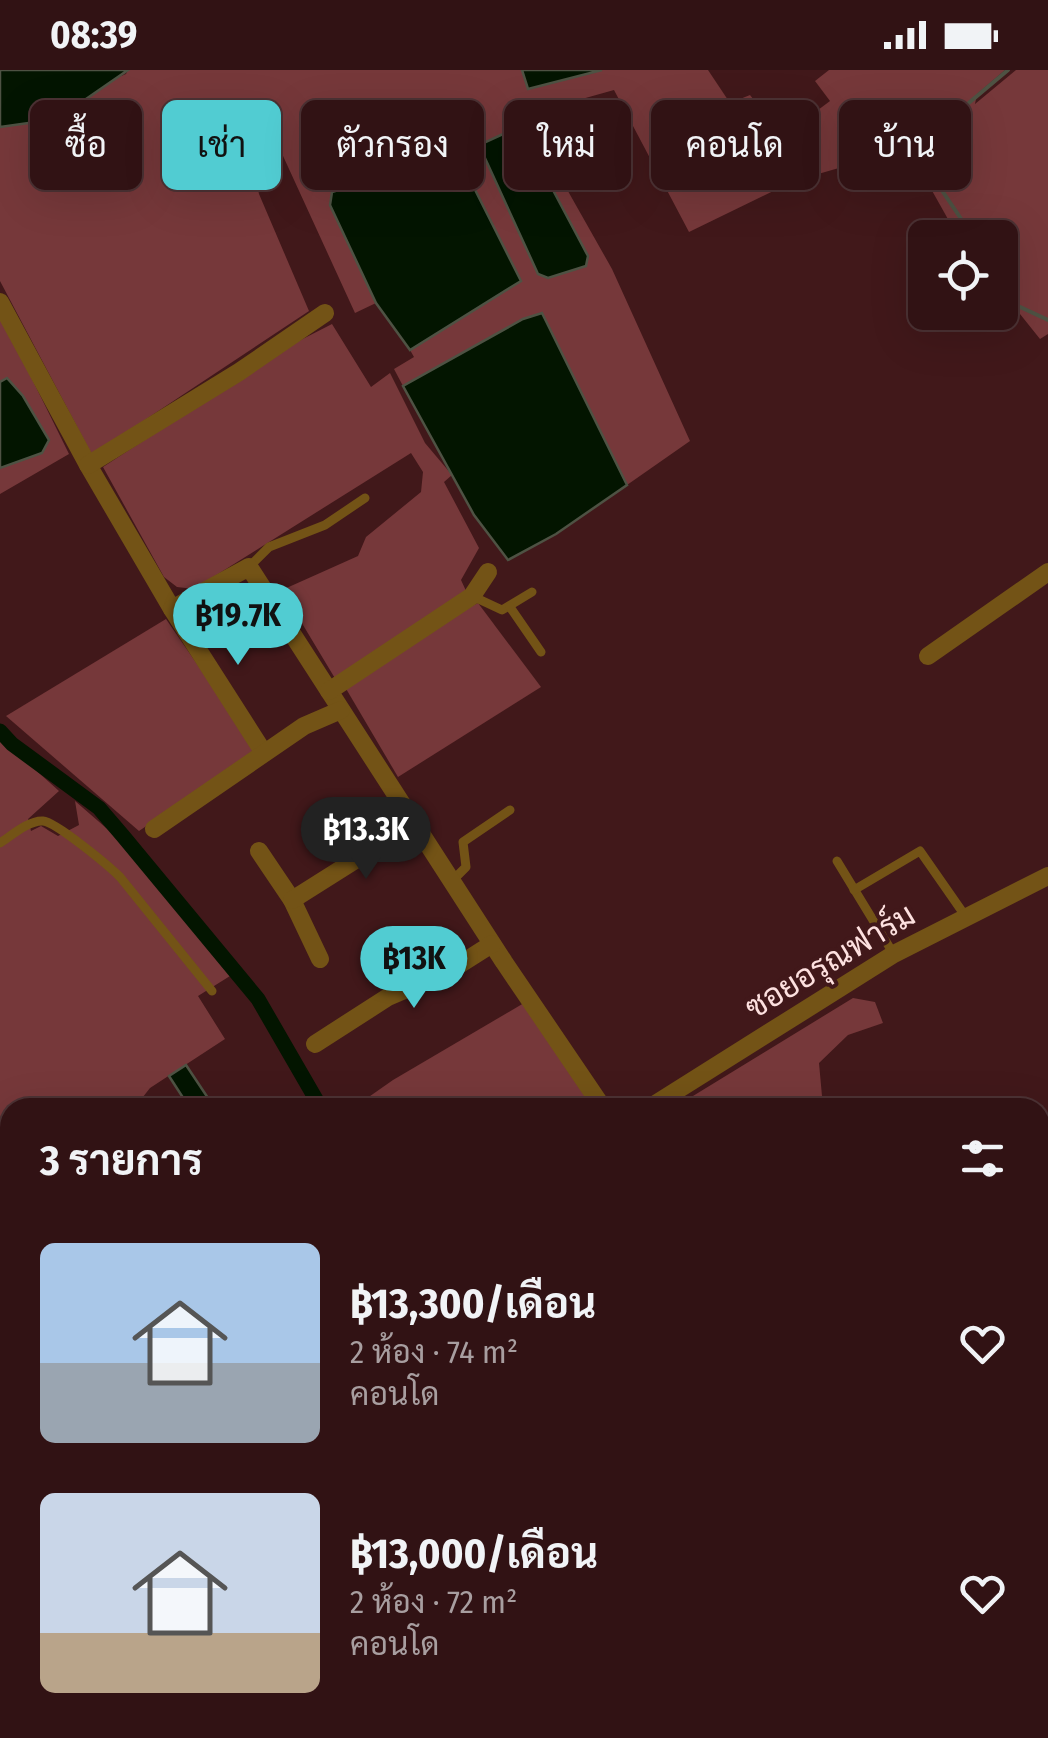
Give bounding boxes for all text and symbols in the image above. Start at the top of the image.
text: 08:39 [50,12,137,58]
chip: ซื้อ [30,100,142,190]
chip: เช่า [162,100,281,190]
chip: ตัวกรอง [301,100,484,190]
chip: ใหม่ [504,100,631,190]
chip: คอนโด [651,100,819,190]
chip: บ้าน [839,100,971,190]
map controls [908,220,1018,330]
button: locate [908,220,1018,330]
pin: ฿19.7K [157,583,319,668]
text: ฿19.7K [195,596,281,634]
pin: ฿13.3K [285,797,447,882]
text: ฿13.3K [323,810,409,848]
street label: ซอยอรุณฟาร์ม [737,894,923,1029]
pin: ฿13K [355,926,473,1011]
text: ฿13K [382,939,446,977]
icon: filters [955,1131,1010,1186]
text: 3 รายการ [40,1136,203,1186]
text: ฿13,300/เดือน [350,1279,596,1329]
icon: home [120,1283,240,1403]
icon: heart [955,1316,1010,1371]
text: 2 ห้อง · 74 m² [350,1333,518,1371]
text: คอนโด [350,1375,440,1413]
text: ฿13,000/เดือน [350,1529,598,1579]
icon: home [120,1533,240,1653]
icon: heart [955,1566,1010,1621]
text: 2 ห้อง · 72 m² [350,1583,517,1621]
text: คอนโด [350,1625,440,1663]

